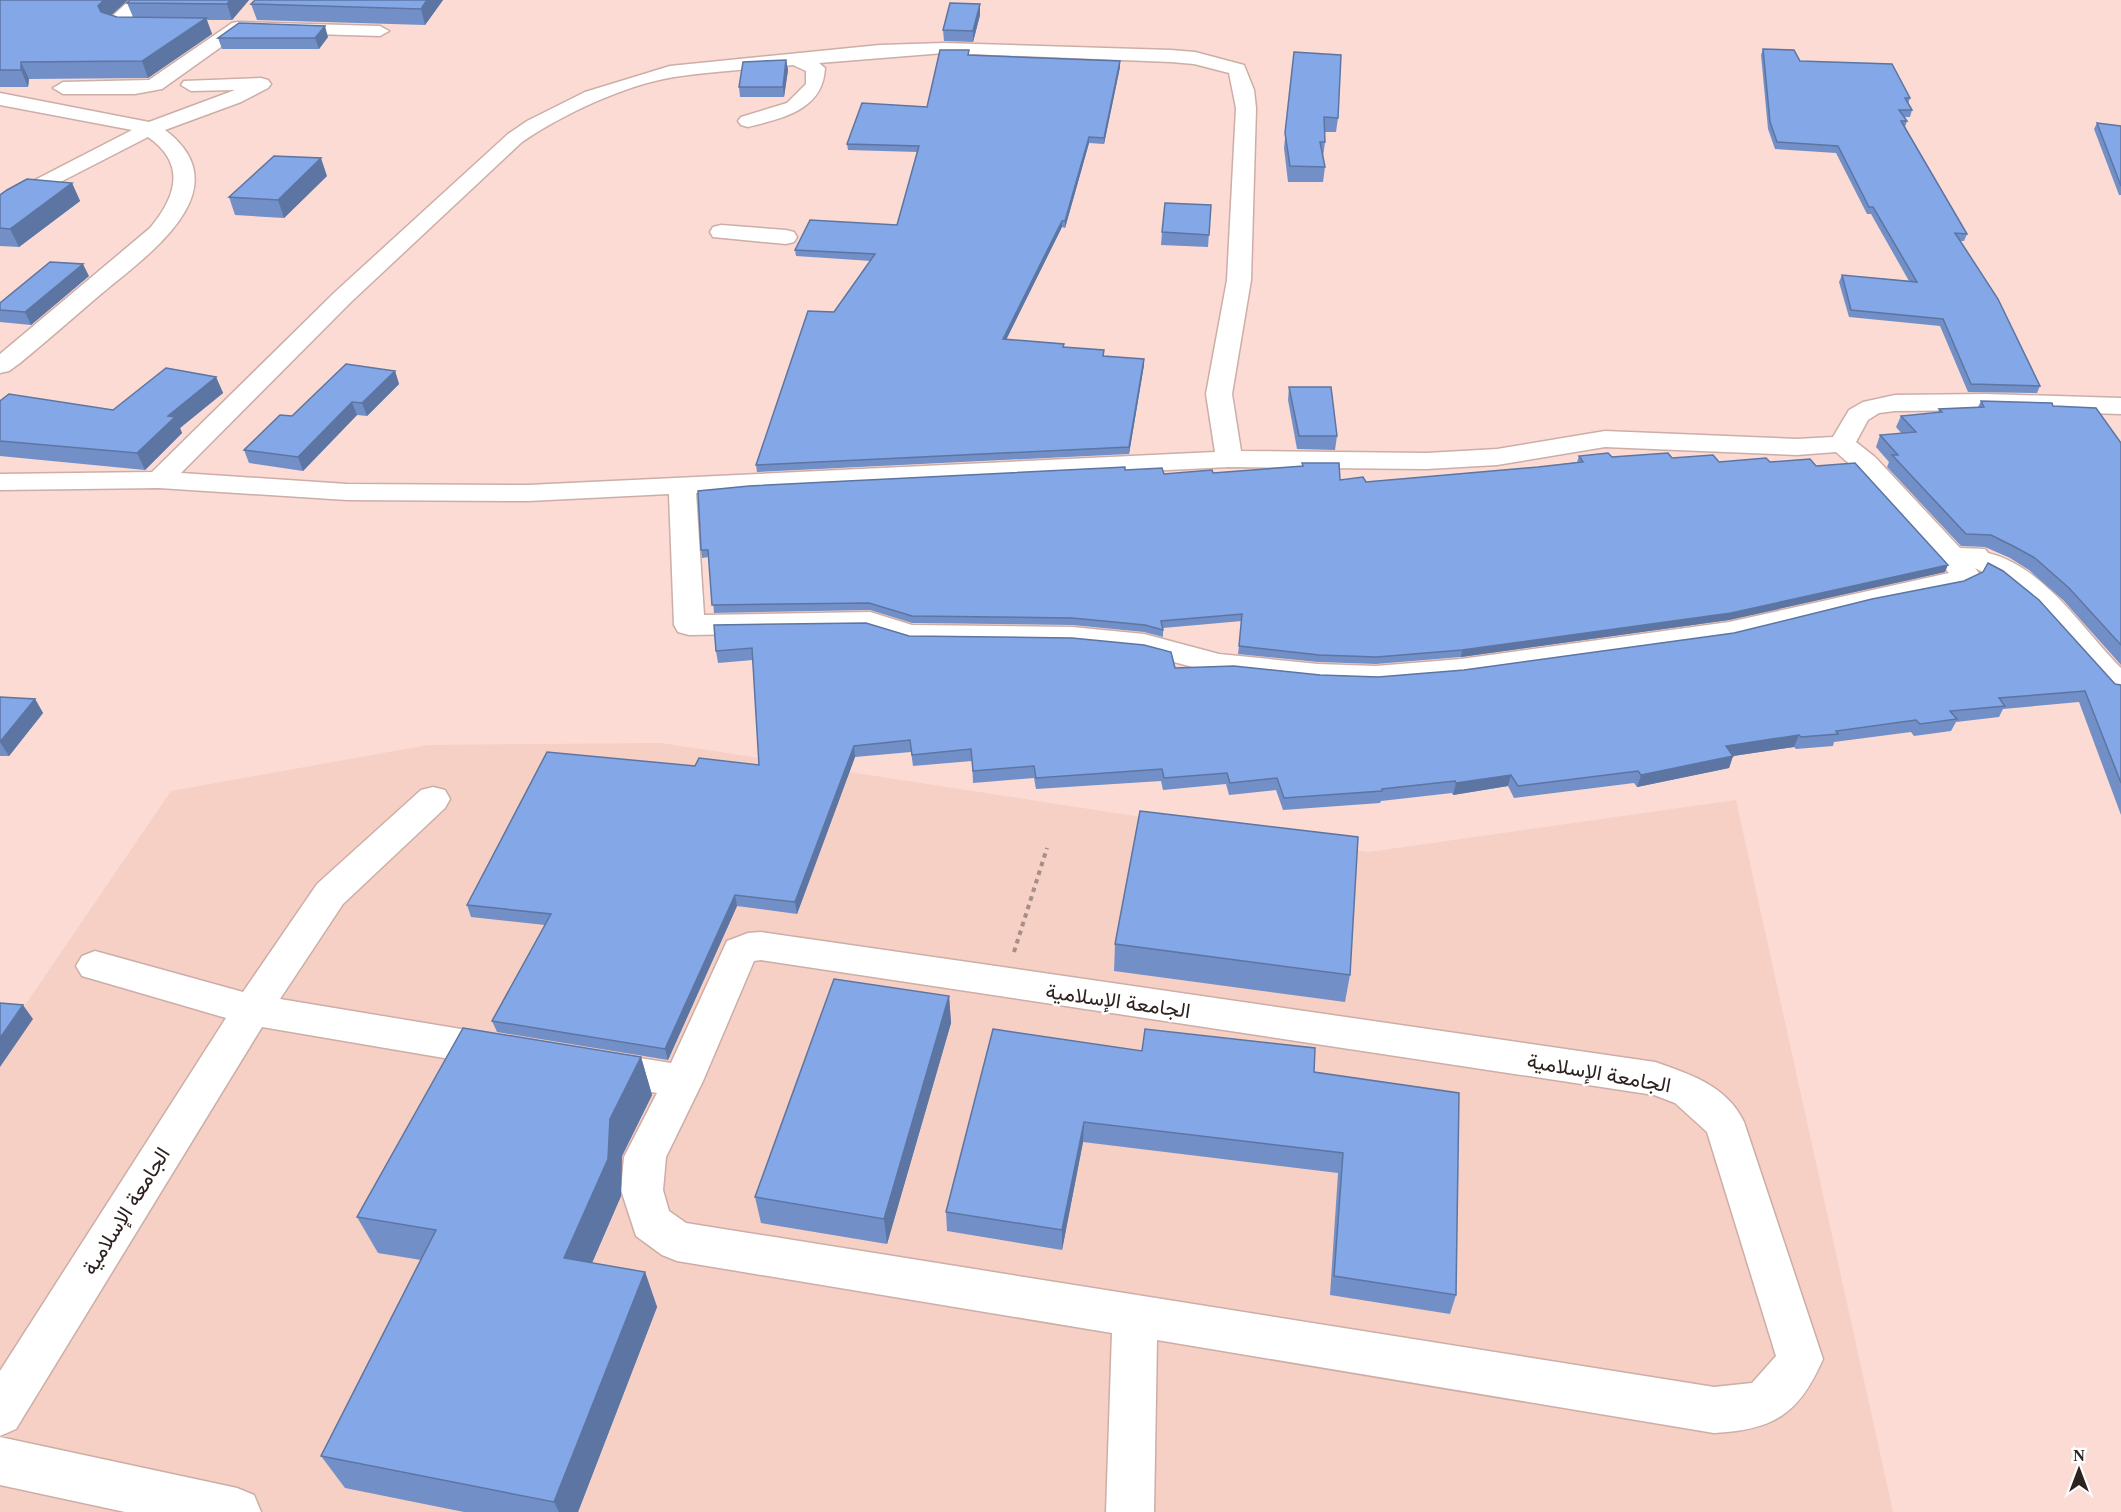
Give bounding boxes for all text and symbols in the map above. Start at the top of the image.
street label: الجامعة الإسلامية [1044,979,1192,1025]
street label: الجامعة الإسلامية [1525,1049,1673,1099]
street label: الجامعة الإسلامية [77,1143,177,1280]
north arrow [2049,1440,2109,1500]
text: N [2073,1447,2085,1464]

